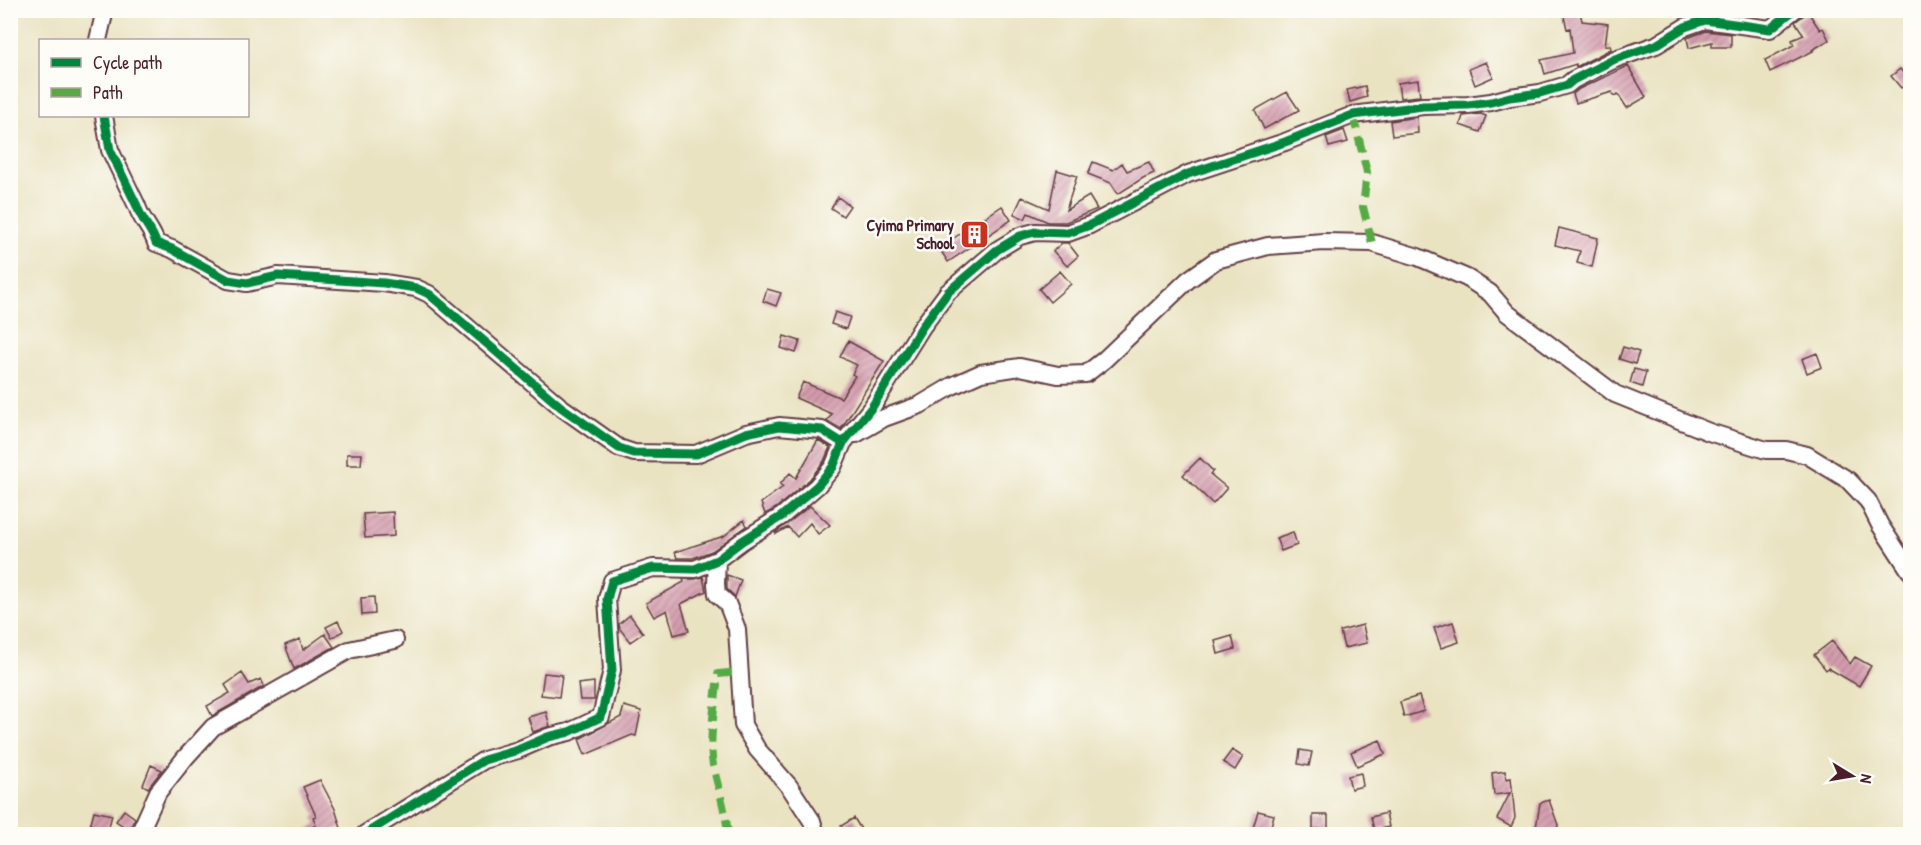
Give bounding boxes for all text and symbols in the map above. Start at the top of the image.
legend [39,39,249,117]
text: Cycle path [93,50,163,75]
text: Path [93,80,123,105]
place label: Cyima Primary School [867,214,955,254]
building icon: Cyima Primary School [959,218,991,250]
north arrow [1822,746,1882,806]
text: N [1855,773,1878,786]

